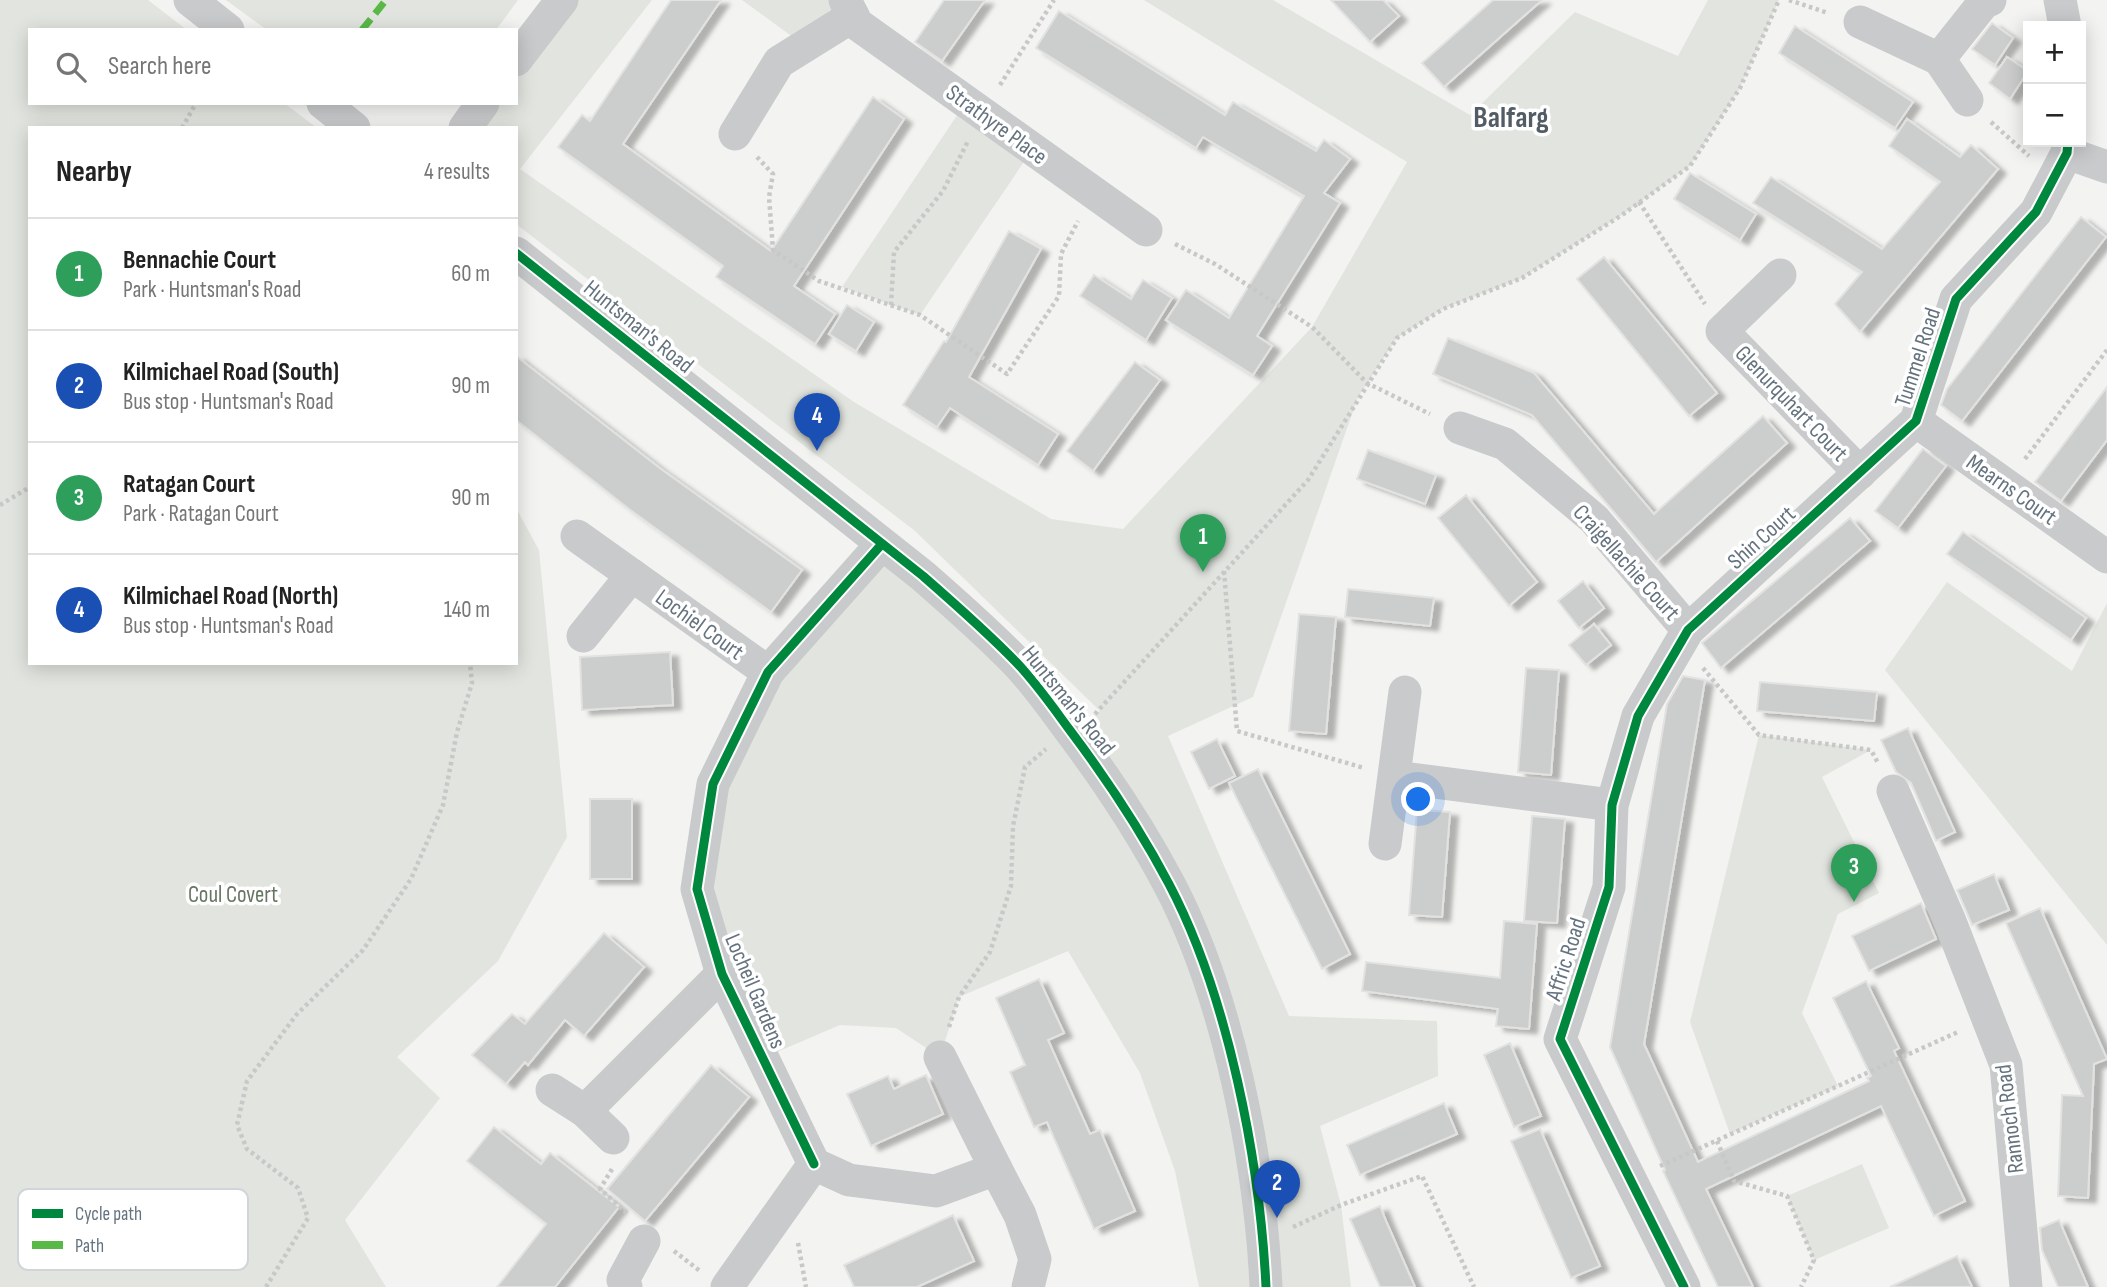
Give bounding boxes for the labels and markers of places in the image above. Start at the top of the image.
pin: 4 [794,393,840,451]
pin: 1 [1180,514,1226,572]
pin: 3 [1831,844,1877,902]
pin: 2 [1254,1160,1300,1218]

